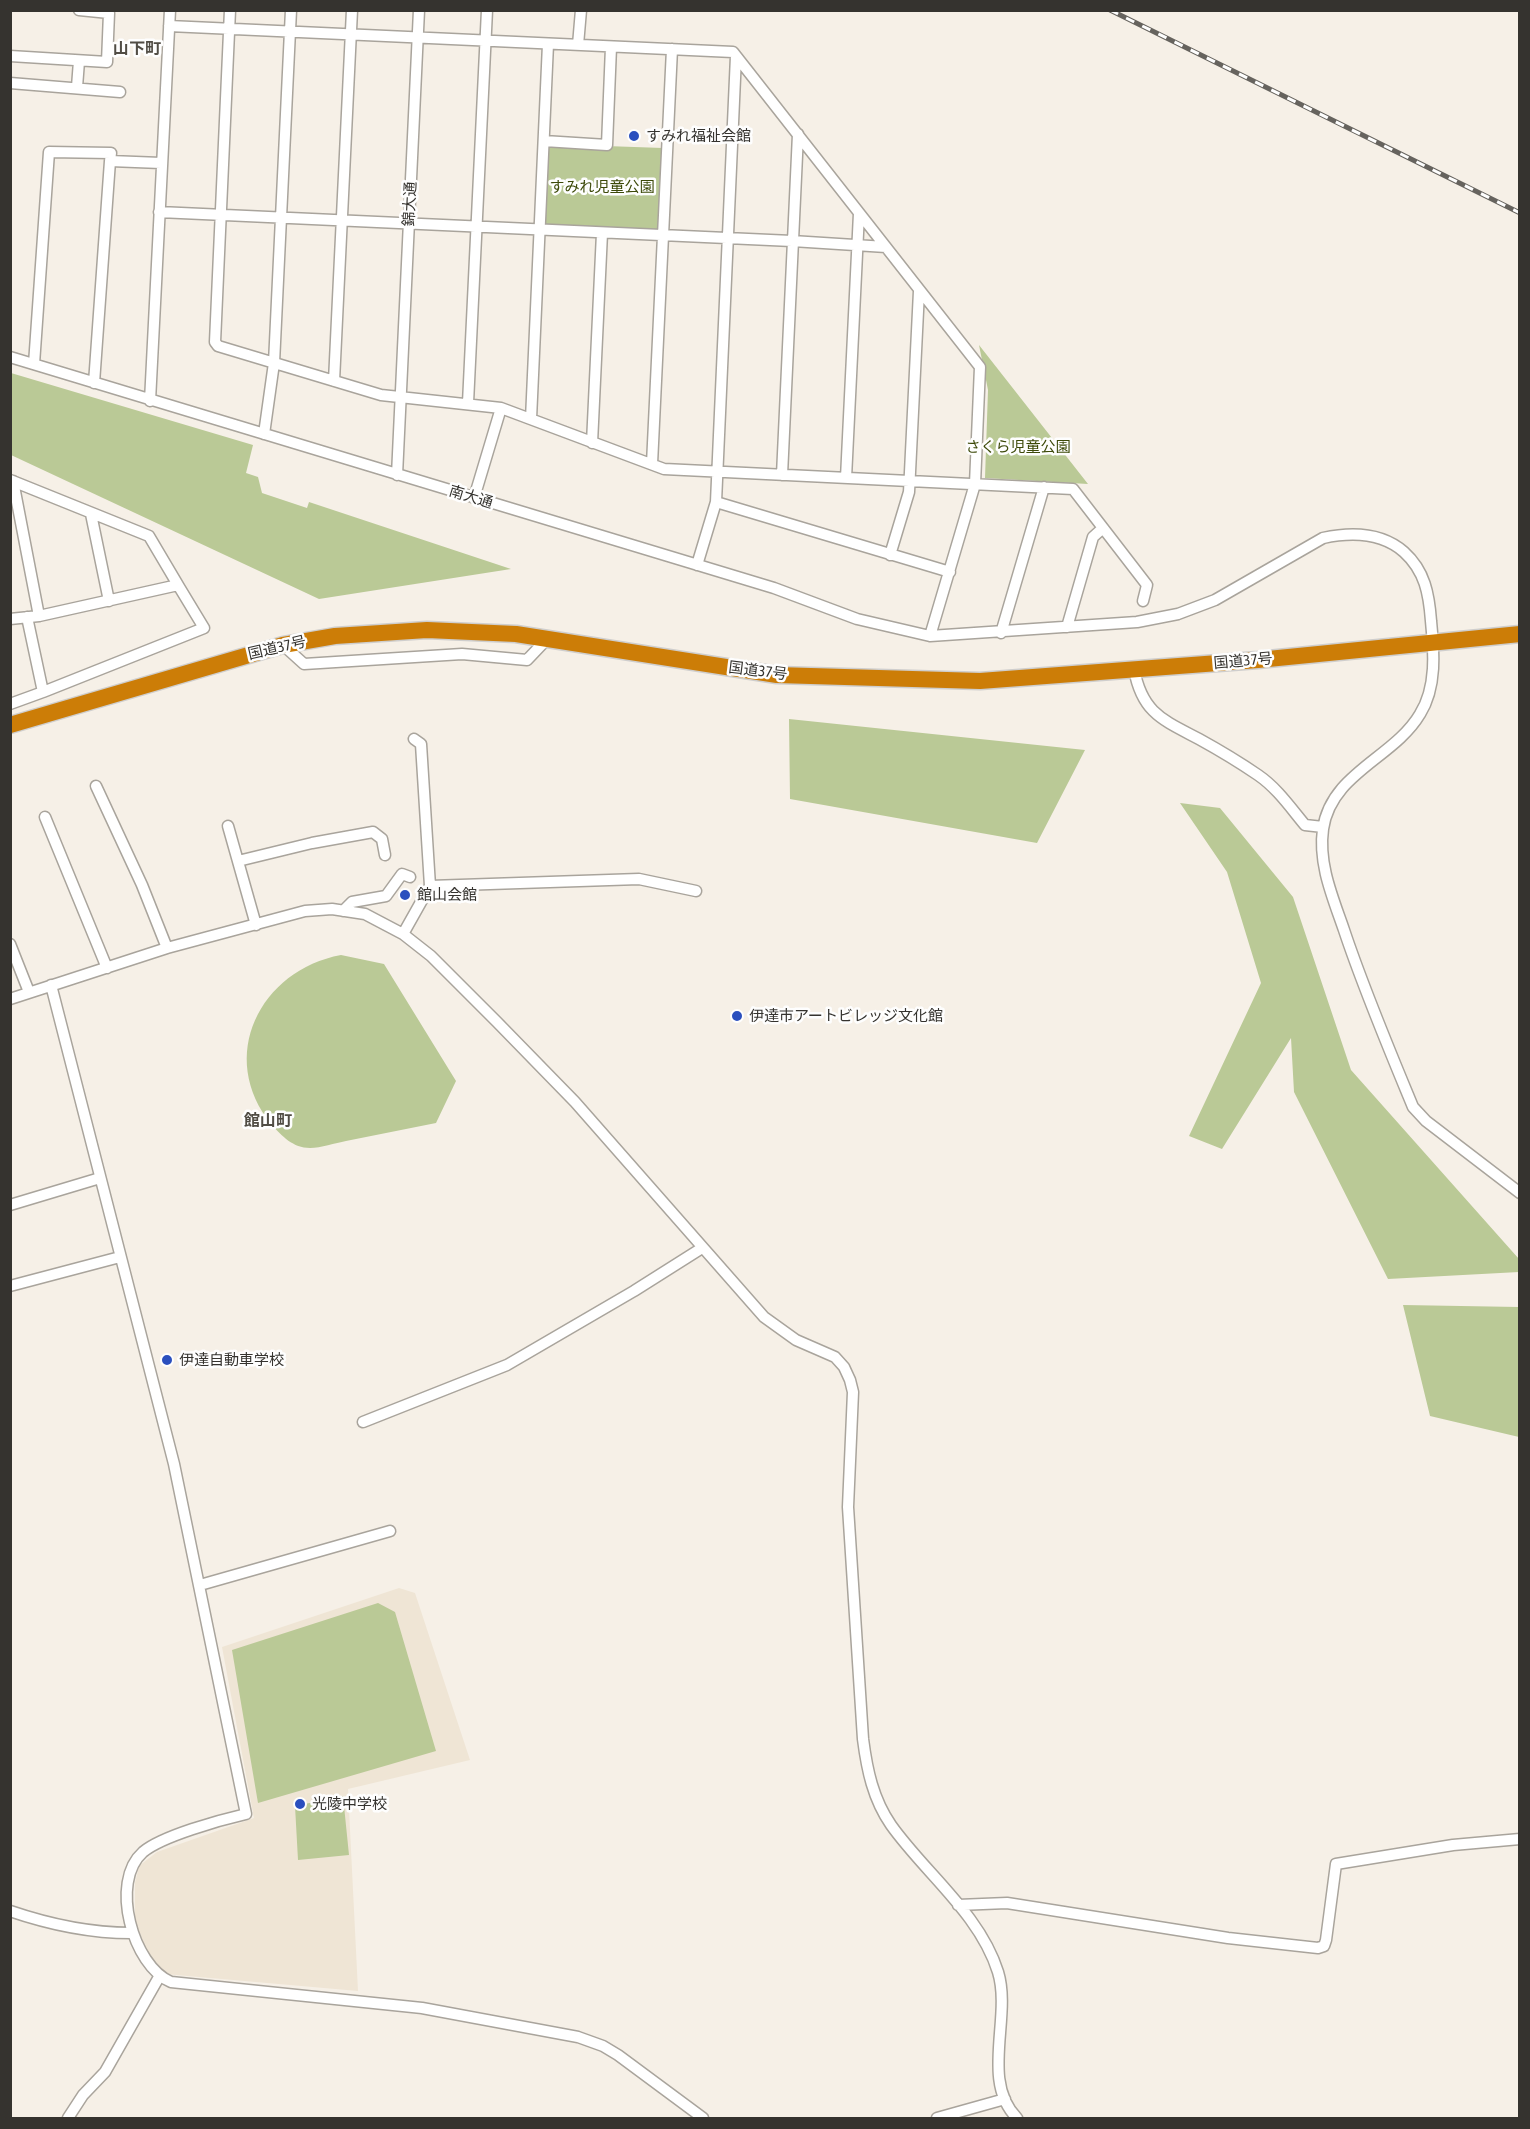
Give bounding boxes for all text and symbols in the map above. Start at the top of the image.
district label: 山下町 [113,39,161,59]
place label: すみれ福祉会館 [646,127,751,145]
marker: すみれ福祉会館 [627,129,641,143]
park label: すみれ児童公園 [550,178,654,196]
street label: 錦大通 [400,181,420,227]
park label: さくら児童公園 [966,438,1070,456]
street label: 南大通 [447,482,495,512]
street label: 国道37号 [246,633,308,663]
street label: 国道37号 [1213,649,1273,673]
street label: 国道37号 [728,658,788,684]
place label: 館山会館 [417,886,477,904]
marker: 館山会館 [398,888,412,902]
place label: 伊達市アートビレッジ文化館 [749,1007,943,1025]
marker: 伊達市アートビレッジ文化館 [730,1009,744,1023]
district label: 館山町 [244,1111,292,1131]
place label: 伊達自動車学校 [179,1351,284,1369]
marker: 伊達自動車学校 [160,1353,174,1367]
place label: 光陵中学校 [312,1795,387,1813]
marker: 光陵中学校 [293,1797,307,1811]

